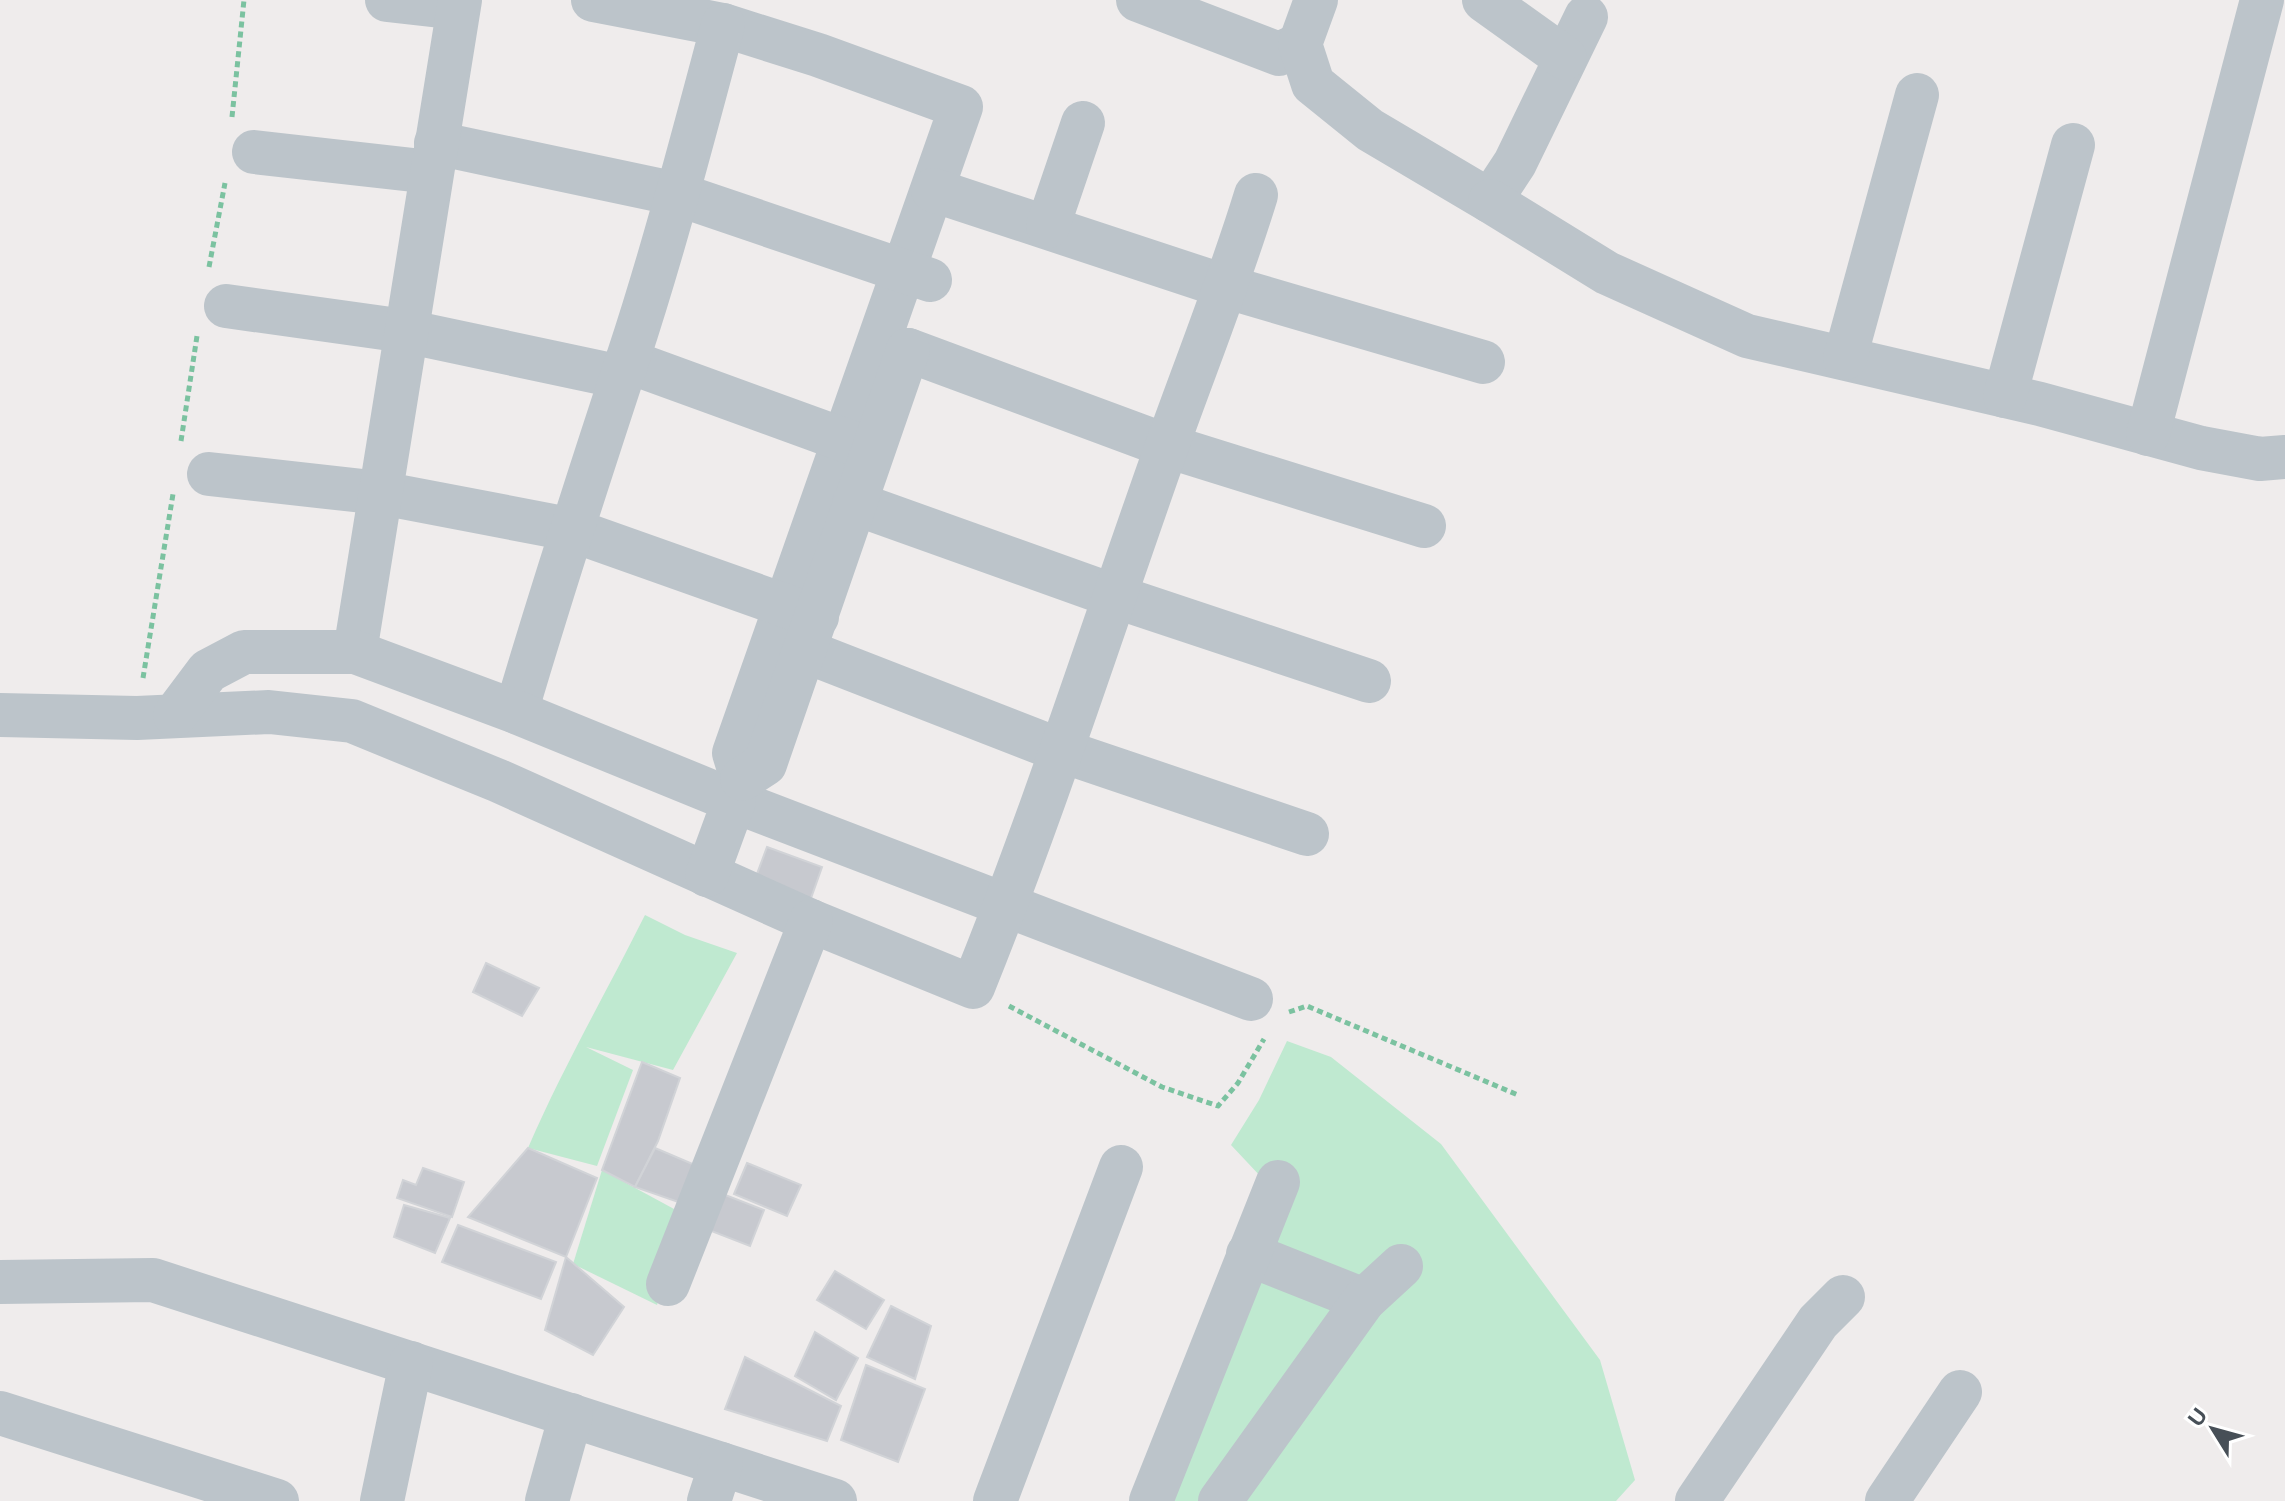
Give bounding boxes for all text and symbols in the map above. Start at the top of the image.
north arrow [2173,1389,2253,1469]
text: U [2183,1403,2212,1431]

